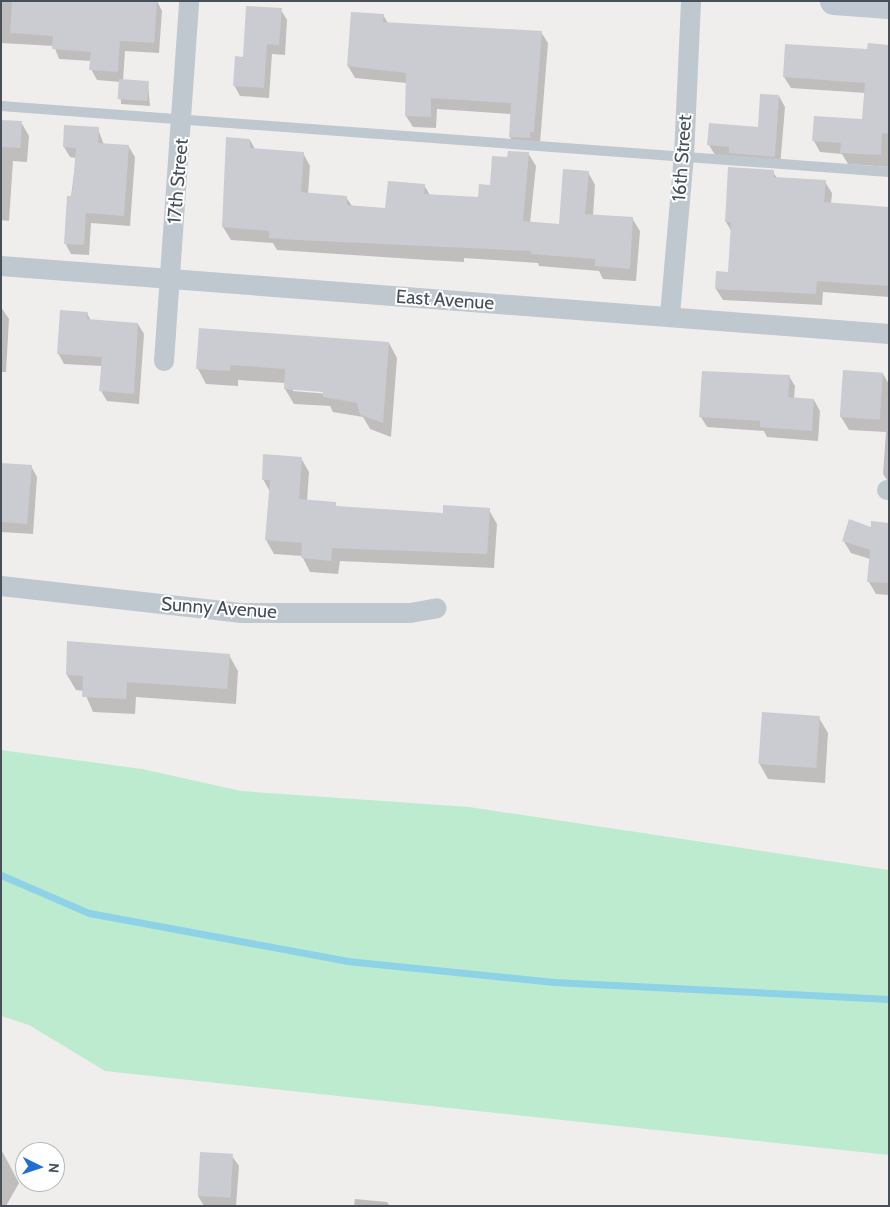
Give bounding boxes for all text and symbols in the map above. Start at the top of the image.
street label: 16th Street [668,114,696,202]
street label: 17th Street [163,137,193,225]
street label: East Avenue [395,285,495,315]
street label: Sunny Avenue [160,593,278,623]
north arrow [15,1142,65,1192]
text: N [45,1162,63,1174]

